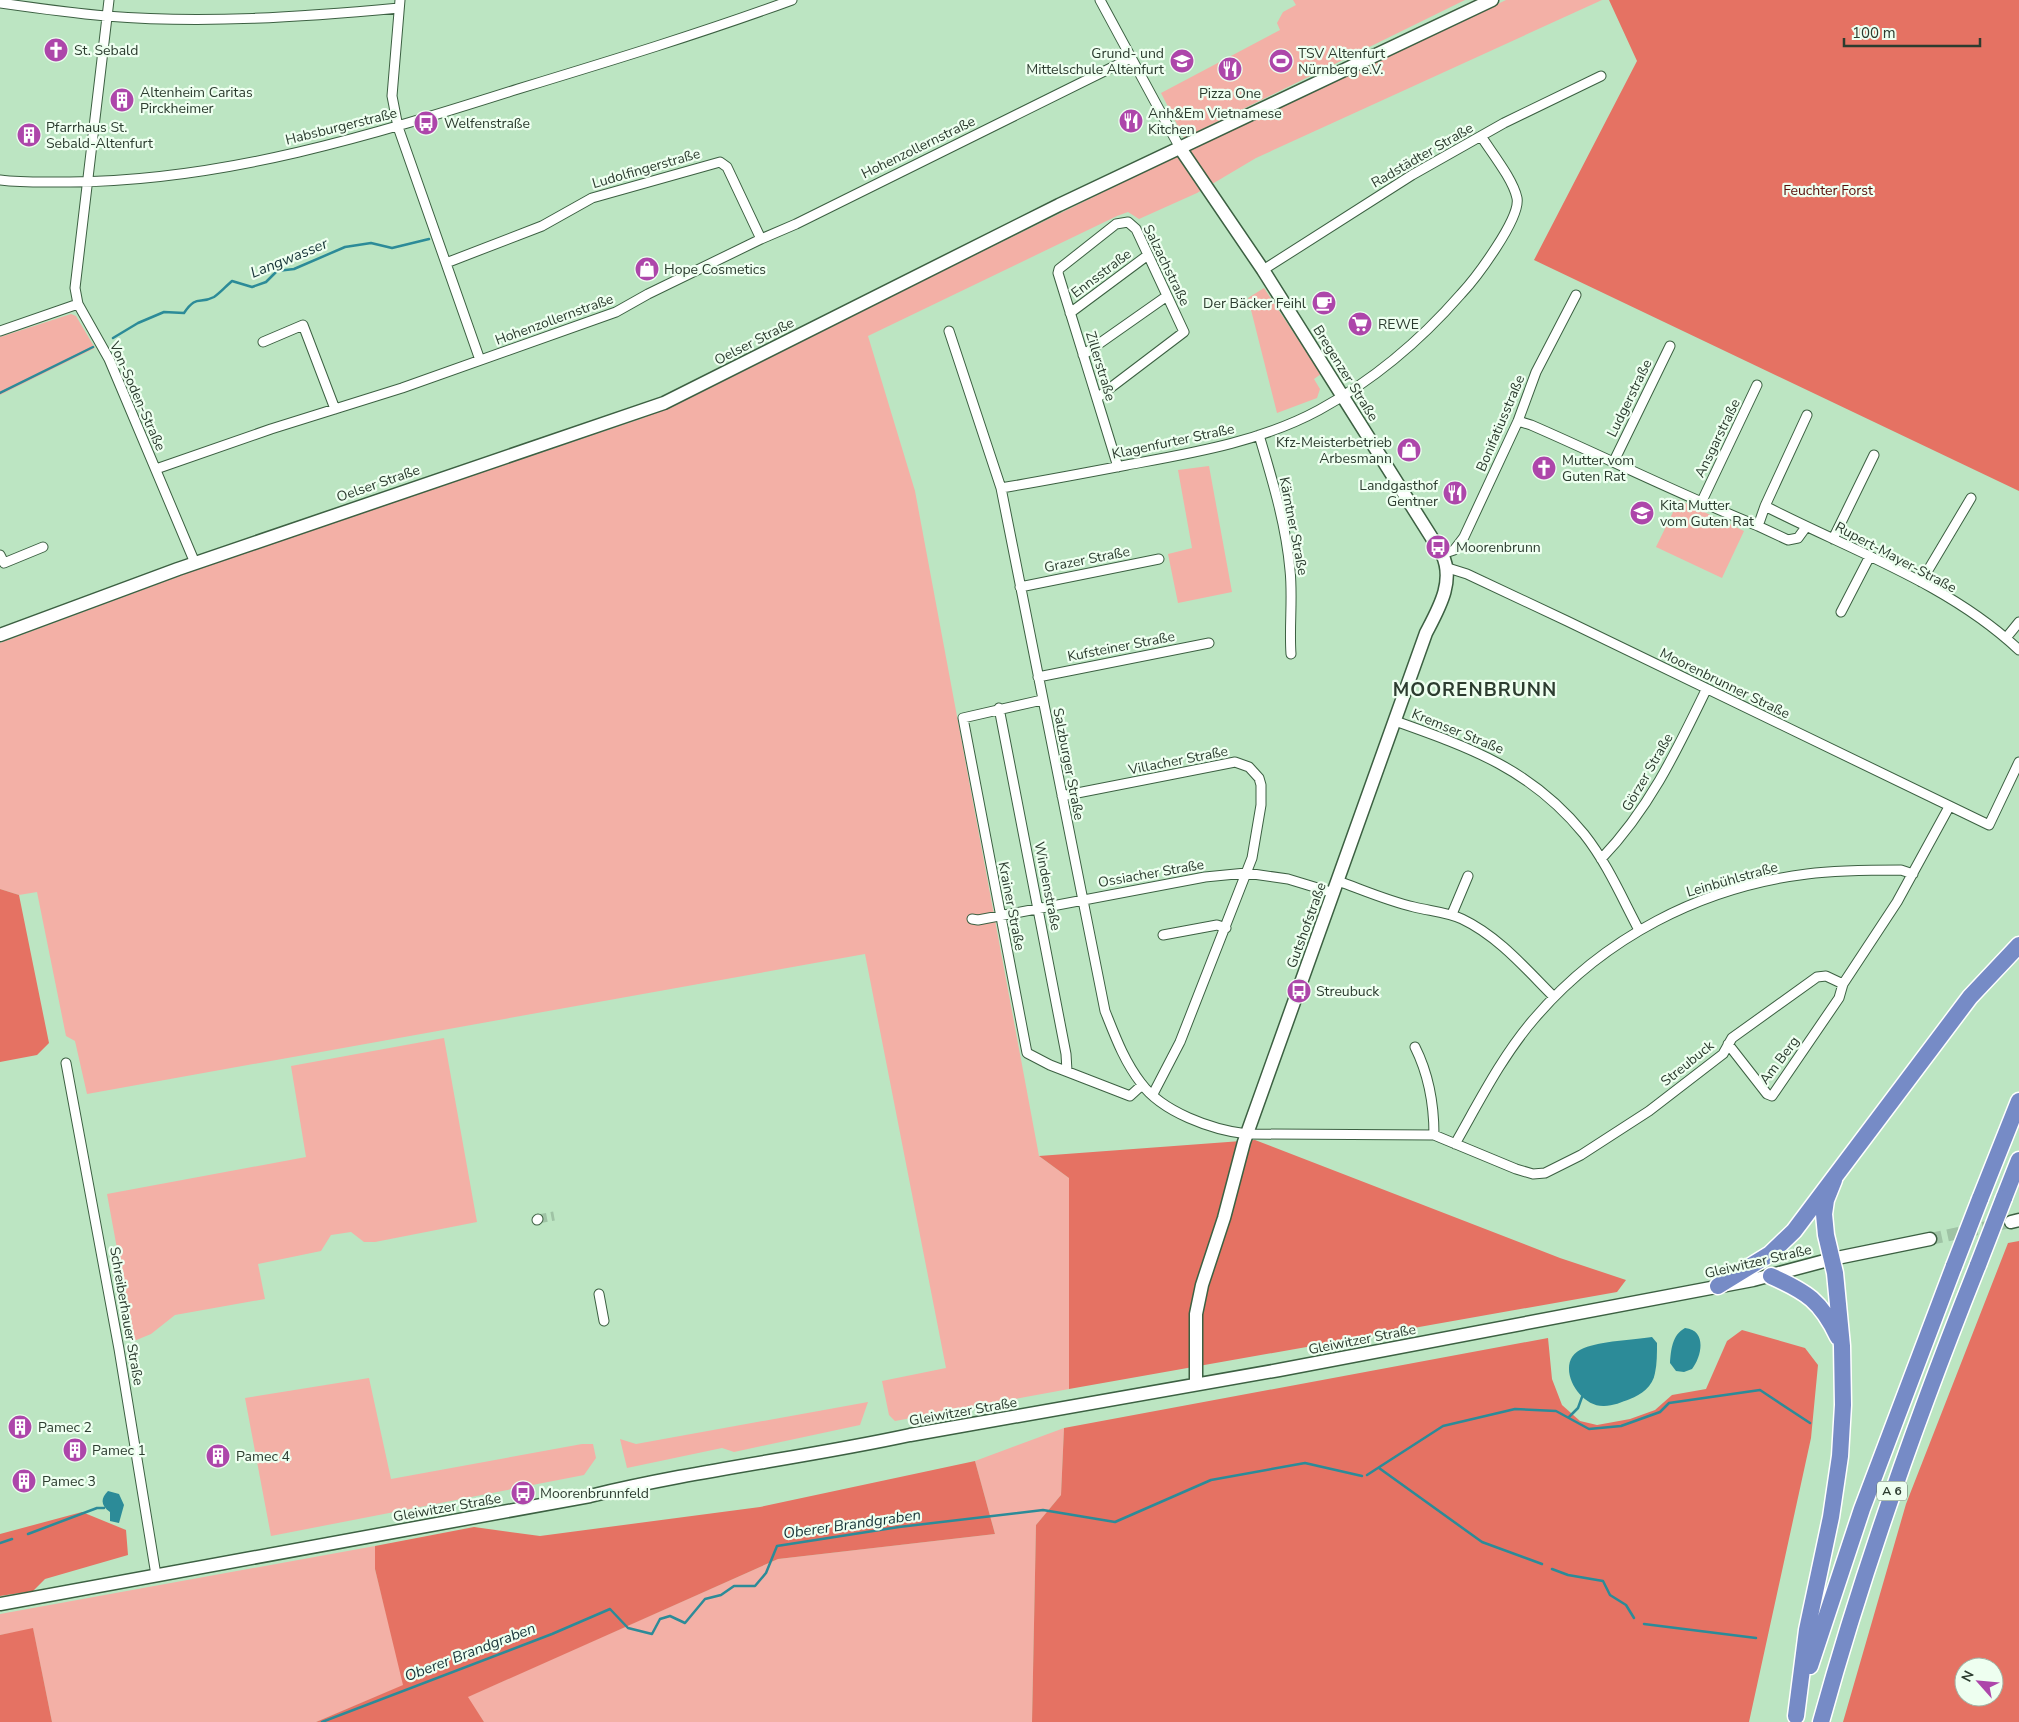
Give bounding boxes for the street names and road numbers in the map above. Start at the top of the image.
street label: Habsburgerstraße [283,103,399,150]
street label: Hohenzollernstraße [858,112,978,183]
street label: Radstädter Straße [1368,118,1477,192]
street label: Ludolfingerstraße [590,144,702,193]
street label: Salzachstraße [1139,221,1194,309]
street label: Ennsstraße [1067,245,1135,302]
street label: Hohenzollernstraße [492,289,616,350]
street label: Oelser Straße [711,313,797,370]
street label: Bregenzer Straße [1308,322,1383,425]
street label: Zillerstraße [1081,329,1120,403]
street label: Von-Soden-Straße [105,338,170,454]
street label: Ludgerstraße [1602,356,1656,440]
street label: Bonifatiusstraße [1472,372,1529,474]
street label: Ansgarstraße [1690,396,1745,481]
street label: Klagenfurter Straße [1110,419,1236,464]
street label: Oelser Straße [334,460,422,507]
street label: Kärntner Straße [1275,475,1312,577]
street label: Rupert-Mayer-Straße [1832,517,1960,598]
street label: Grazer Straße [1043,542,1132,577]
street label: Kufsteiner Straße [1066,627,1176,666]
street label: Moorenbrunner Straße [1656,644,1793,723]
street label: Kremser Straße [1409,704,1507,759]
street label: Salzburger Straße [1048,706,1089,822]
street label: Görzer Straße [1617,730,1677,815]
street label: Villacher Straße [1126,742,1229,780]
street label: Windenstraße [1030,840,1065,932]
street label: Ossiacher Straße [1097,855,1206,892]
street label: Leinbühlstraße [1684,857,1780,902]
street label: Krainer Straße [994,860,1029,952]
street label: Gutshofstraße [1282,880,1331,971]
street label: Am Berg [1755,1032,1804,1088]
street label: Streubuck [1657,1035,1719,1091]
street label: Gleiwitzer Straße [1703,1240,1813,1283]
street label: Schreiberhauer Straße [105,1245,148,1387]
street label: Gleiwitzer Straße [1307,1320,1417,1359]
street label: Gleiwitzer Straße [908,1393,1018,1430]
road number: A 6 [1877,1482,1907,1500]
street label: Gleiwitzer Straße [392,1489,502,1526]

